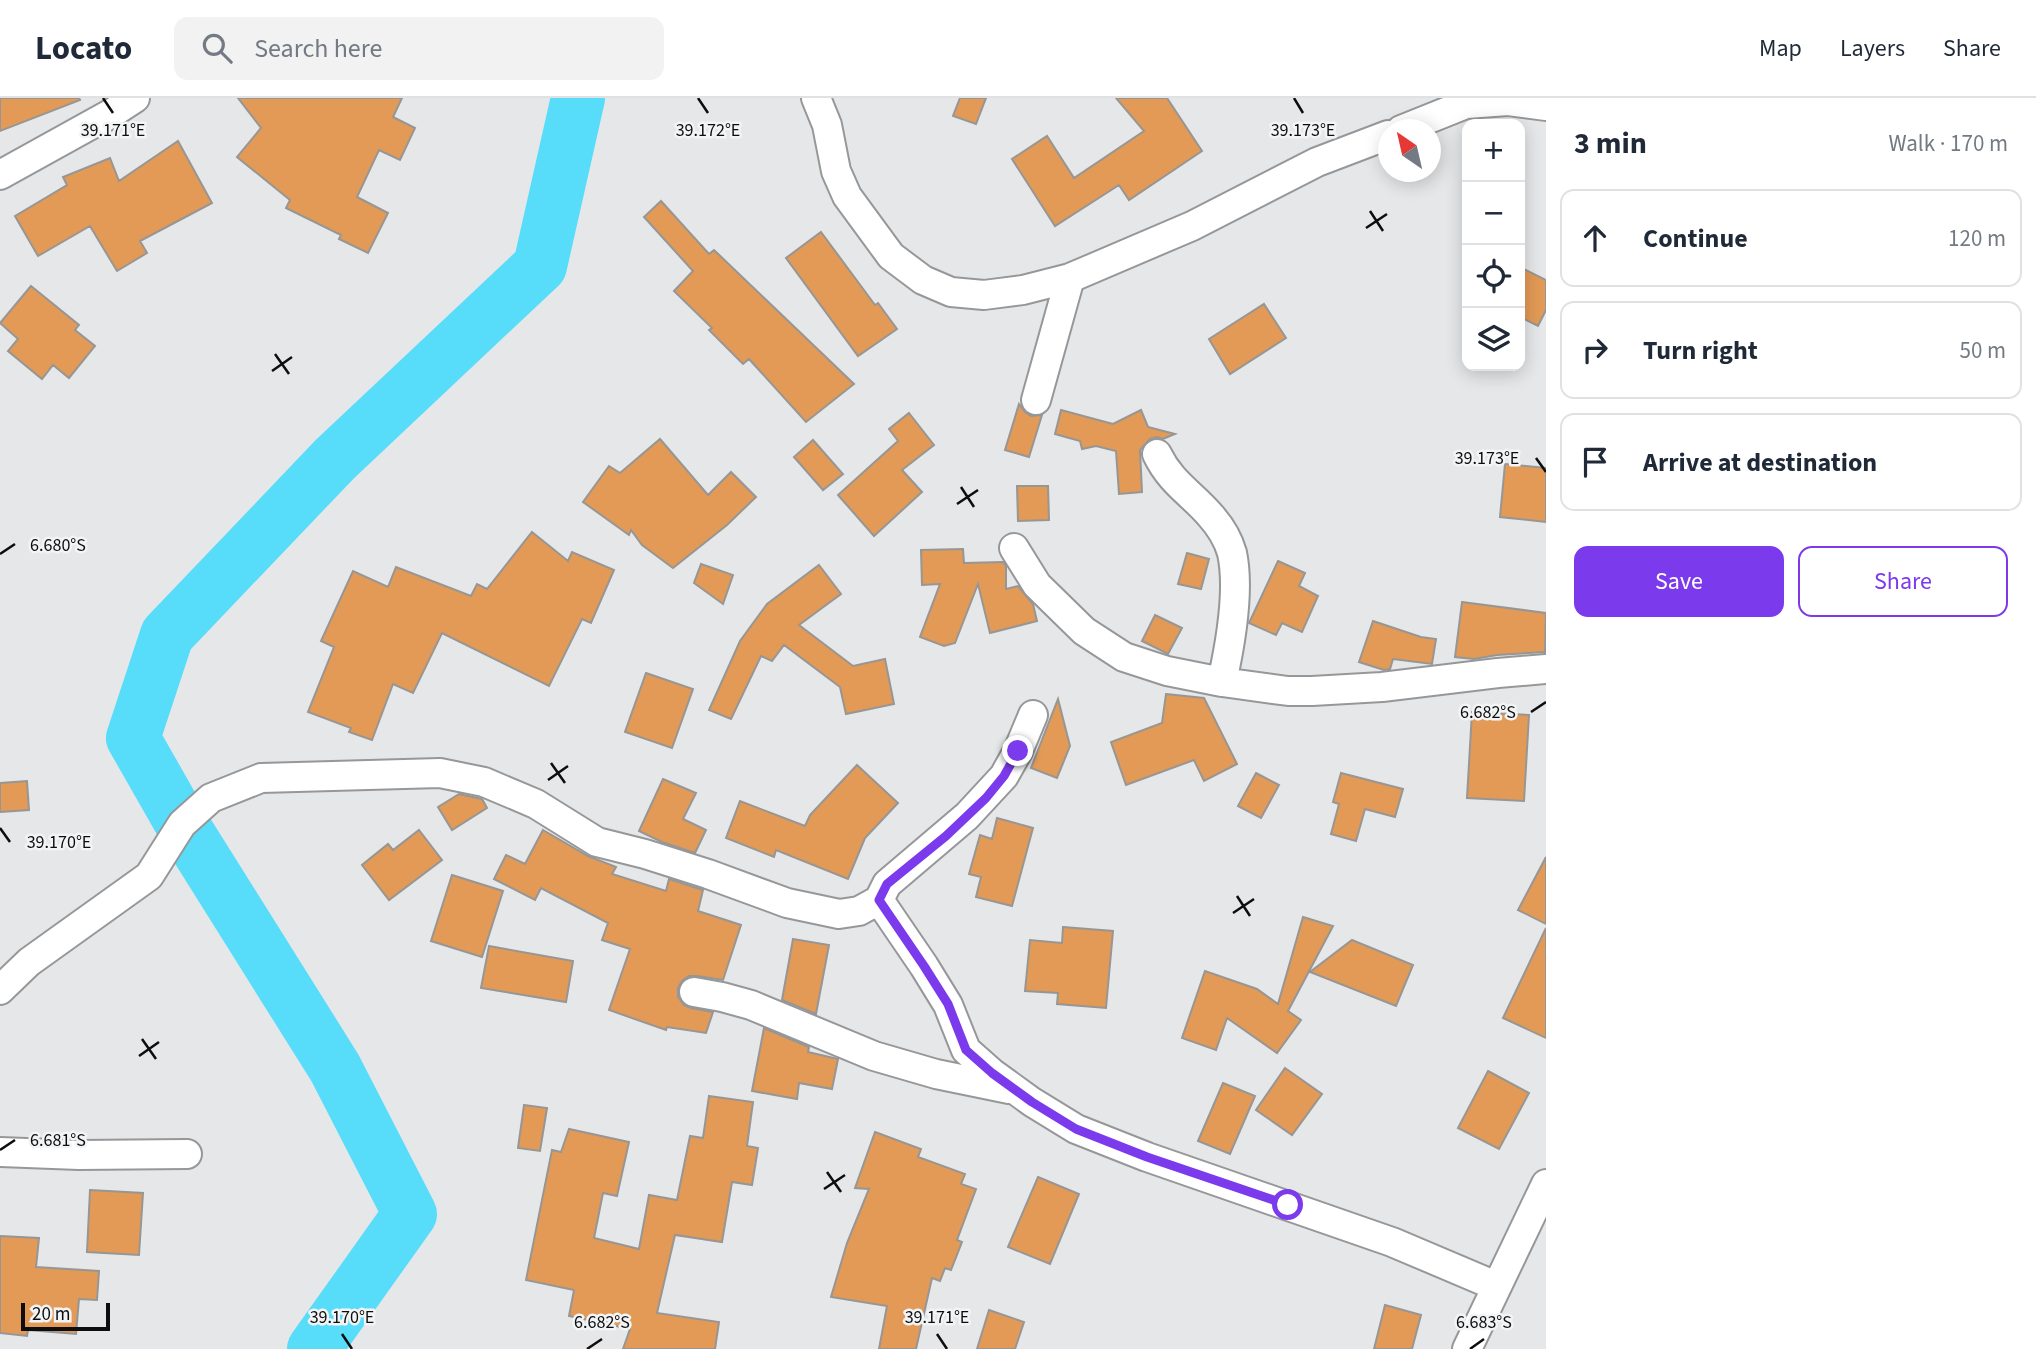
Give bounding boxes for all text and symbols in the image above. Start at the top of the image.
search box [174,17,664,80]
text: Locato [35,25,132,72]
icon: search [198,29,236,67]
text: Search here [254,30,382,67]
text: Map [1759,31,1802,66]
text: Layers [1840,31,1905,66]
text: Share [1943,31,2001,66]
text: 39.171°E [81,118,145,143]
text: 39.172°E [676,118,740,143]
text: 39.173°E [1271,118,1335,143]
north arrow [1378,119,1441,182]
map controls [1462,119,1525,371]
button: + [1462,119,1525,182]
text: 3 min [1574,122,1647,165]
text: Walk · 170 m [1889,127,2008,160]
button: − [1462,182,1525,245]
icon: ahead [1576,219,1614,257]
text: Continue [1643,220,1748,257]
text: 120 m [1948,222,2006,255]
button: locate [1462,245,1525,308]
button: layers [1462,308,1525,371]
icon: right [1576,331,1614,369]
text: Turn right [1643,332,1758,369]
text: 50 m [1959,334,2006,367]
icon: arrive [1576,443,1614,481]
text: Arrive at destination [1643,444,1877,481]
text: 39.173°E [1455,446,1519,471]
text: 6.680°S [30,533,86,558]
button: Save [1574,546,1784,617]
button: Share [1798,546,2008,617]
text: 6.682°S [1460,700,1516,725]
route end [1002,735,1033,766]
text: 39.170°E [27,830,91,855]
text: 6.681°S [30,1128,86,1153]
route start [1272,1189,1303,1220]
scale bar [21,1300,110,1332]
text: 20 m [32,1301,70,1328]
text: 39.170°E [310,1305,374,1330]
text: 39.171°E [905,1305,969,1330]
text: 6.682°S [574,1310,630,1335]
text: 6.683°S [1456,1310,1512,1335]

